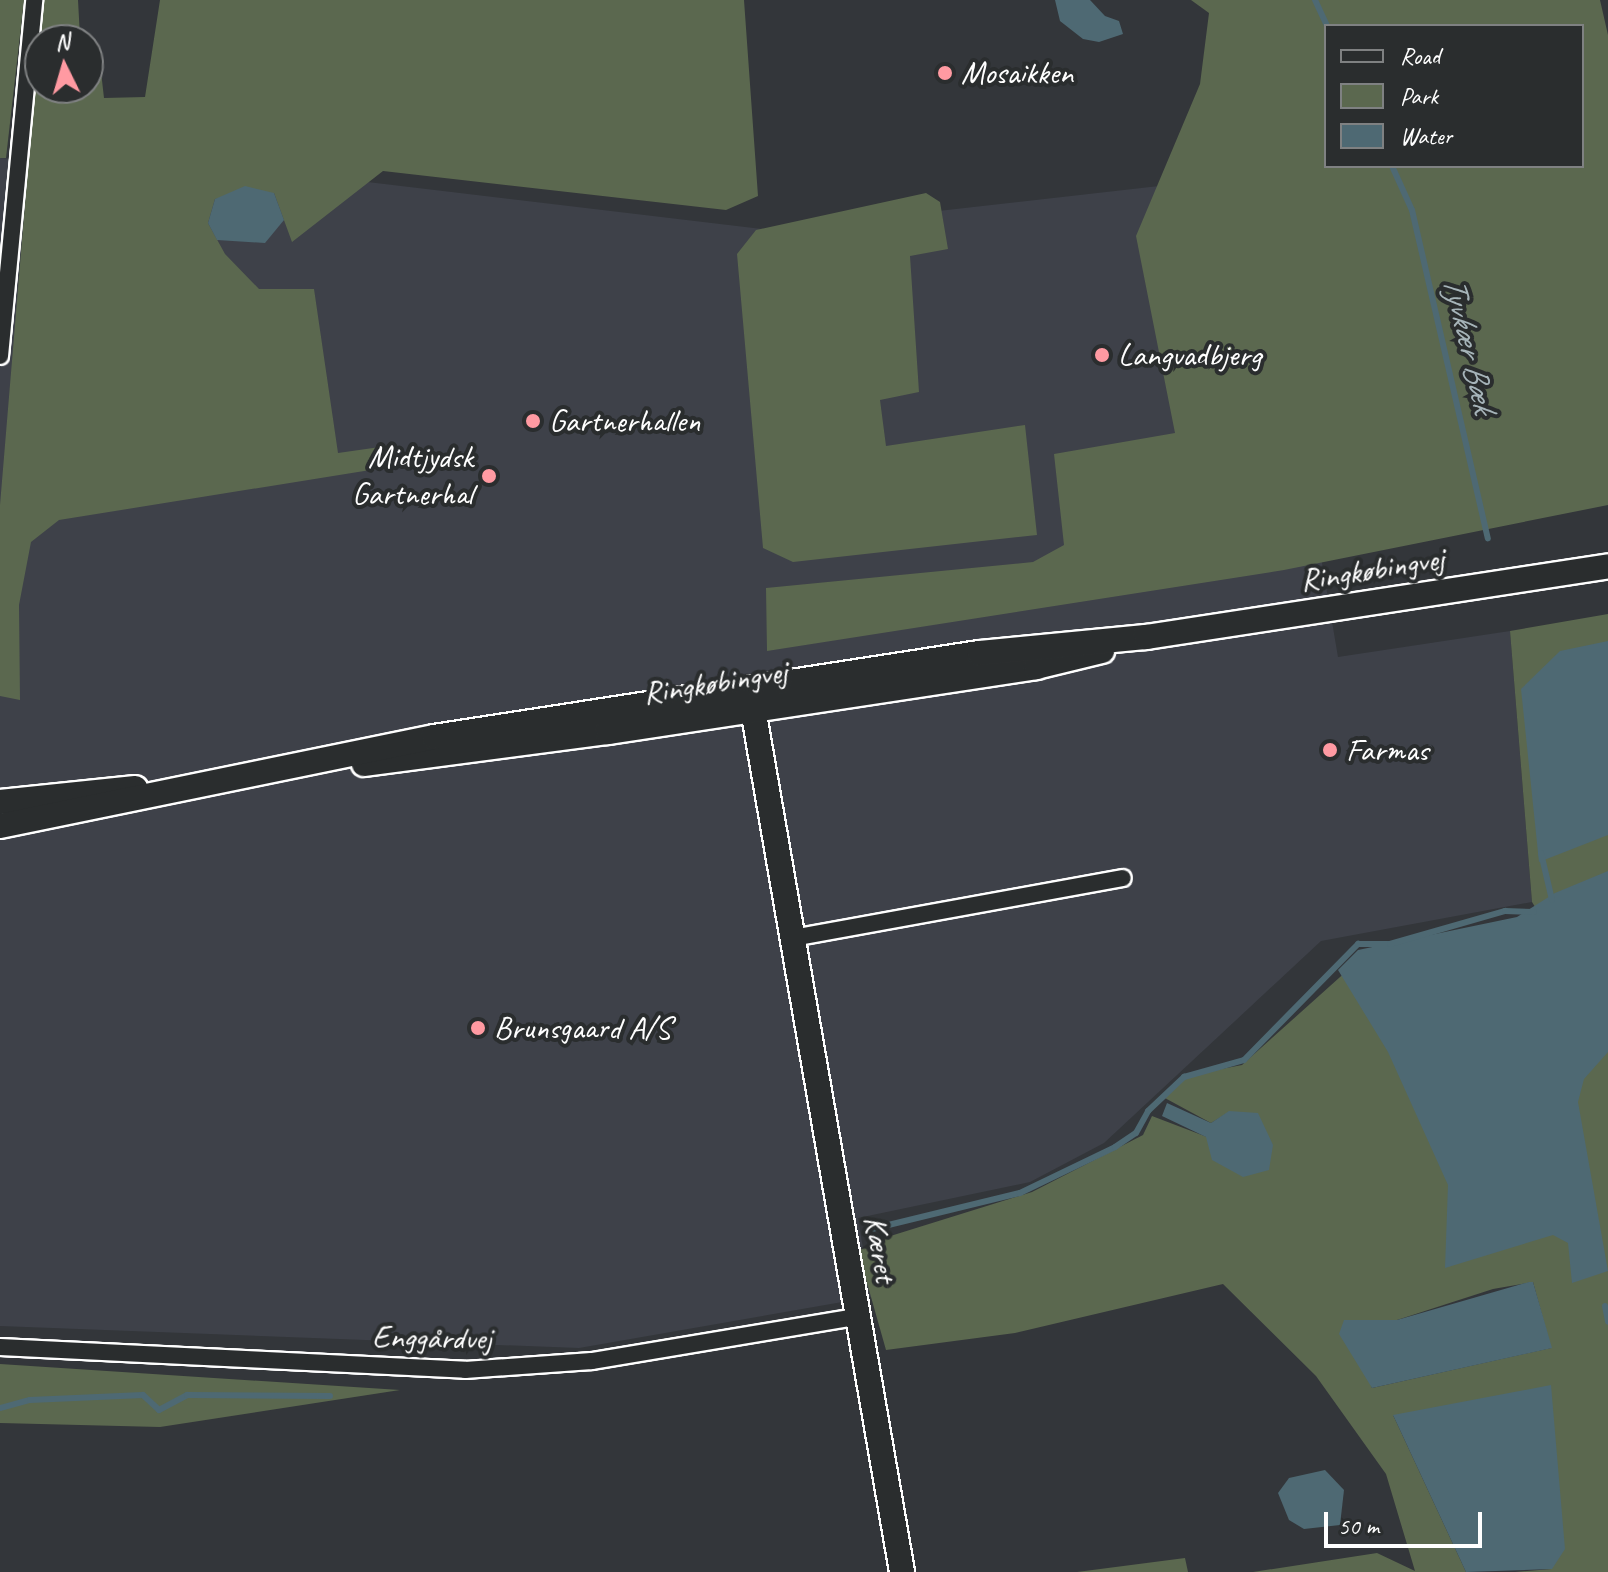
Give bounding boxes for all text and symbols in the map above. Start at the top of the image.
north arrow [24,24,104,104]
legend [1324,24,1584,168]
text: N [54,28,70,57]
text: Road [1400,41,1440,71]
place label: Mosaikken [961,54,1073,92]
marker: Mosaikken [936,64,954,82]
text: Park [1400,81,1438,111]
text: Water [1400,121,1452,151]
water label: Tyvkær Bæk [1435,272,1505,416]
place label: Langvadbjerg [1118,336,1261,374]
marker: Langvadbjerg [1093,346,1111,364]
place label: Gartnerhallen [549,402,700,440]
marker: Gartnerhallen [524,412,542,430]
place label: Midtjydsk Gartnerhal [352,439,473,514]
marker: Midtjydsk Gartnerhal [480,467,498,485]
street label: Ringkøbingvej [1297,540,1447,600]
street label: Ringkøbingvej [640,653,790,713]
place label: Farmas [1346,731,1428,769]
marker: Farmas [1321,741,1339,759]
place label: Brunsgaard A/S [494,1009,671,1047]
marker: Brunsgaard A/S [469,1019,487,1037]
street label: Kæret [855,1213,905,1285]
street label: Enggårdvej [372,1318,492,1358]
scale bar [1328,1496,1486,1546]
text: 50 m [1338,1511,1379,1541]

